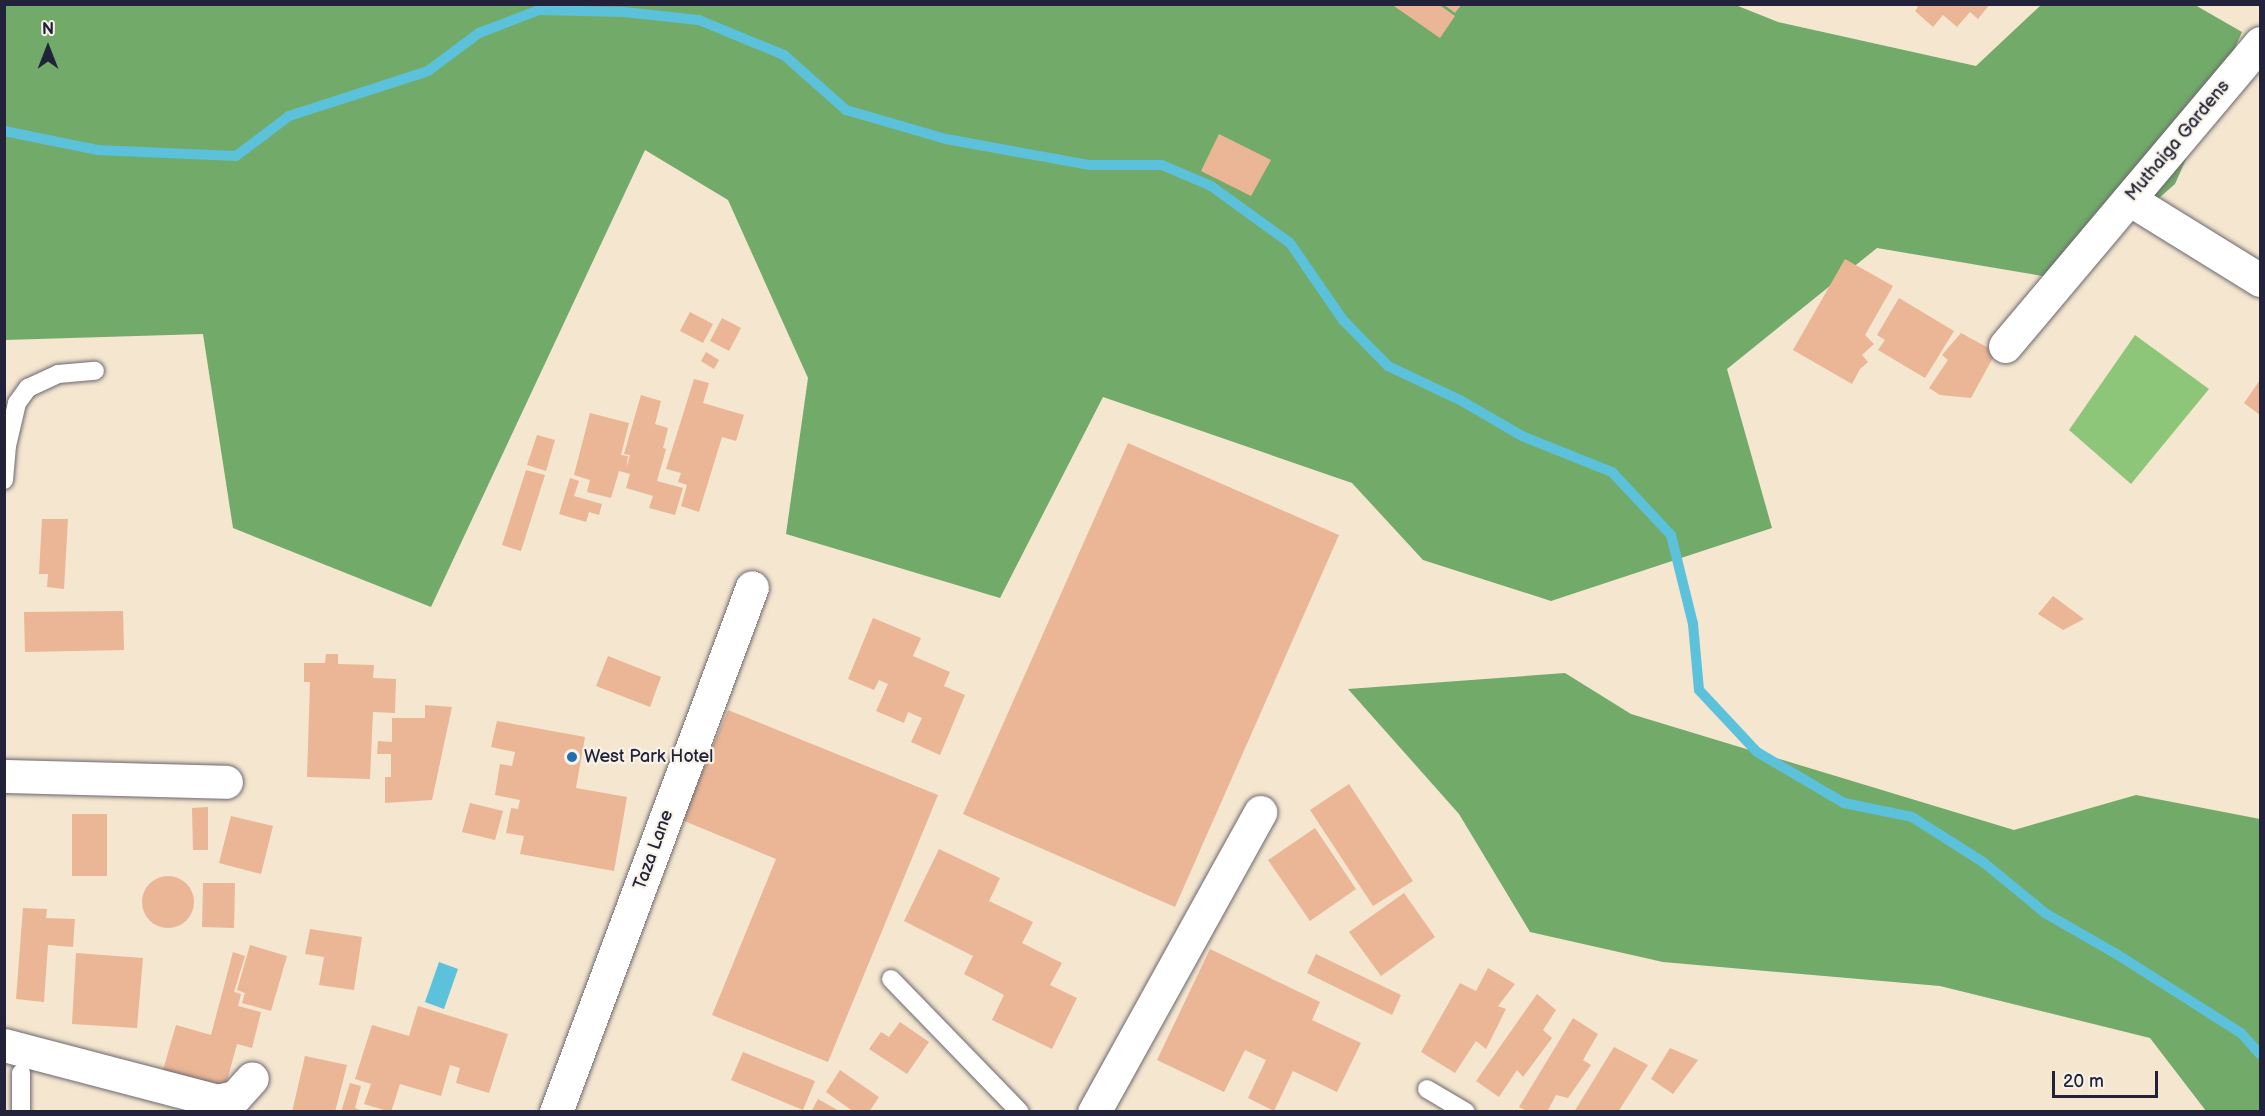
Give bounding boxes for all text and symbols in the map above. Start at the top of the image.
north arrow [18,18,78,78]
text: N [42,20,54,39]
street label: Muthaiga Gardens [2121,76,2235,206]
place label: West Park Hotel [584,746,713,768]
marker: West Park Hotel [565,750,579,764]
street label: Taza Lane [630,807,678,893]
scale bar [2055,1059,2162,1097]
text: 20 m [2063,1071,2104,1092]

